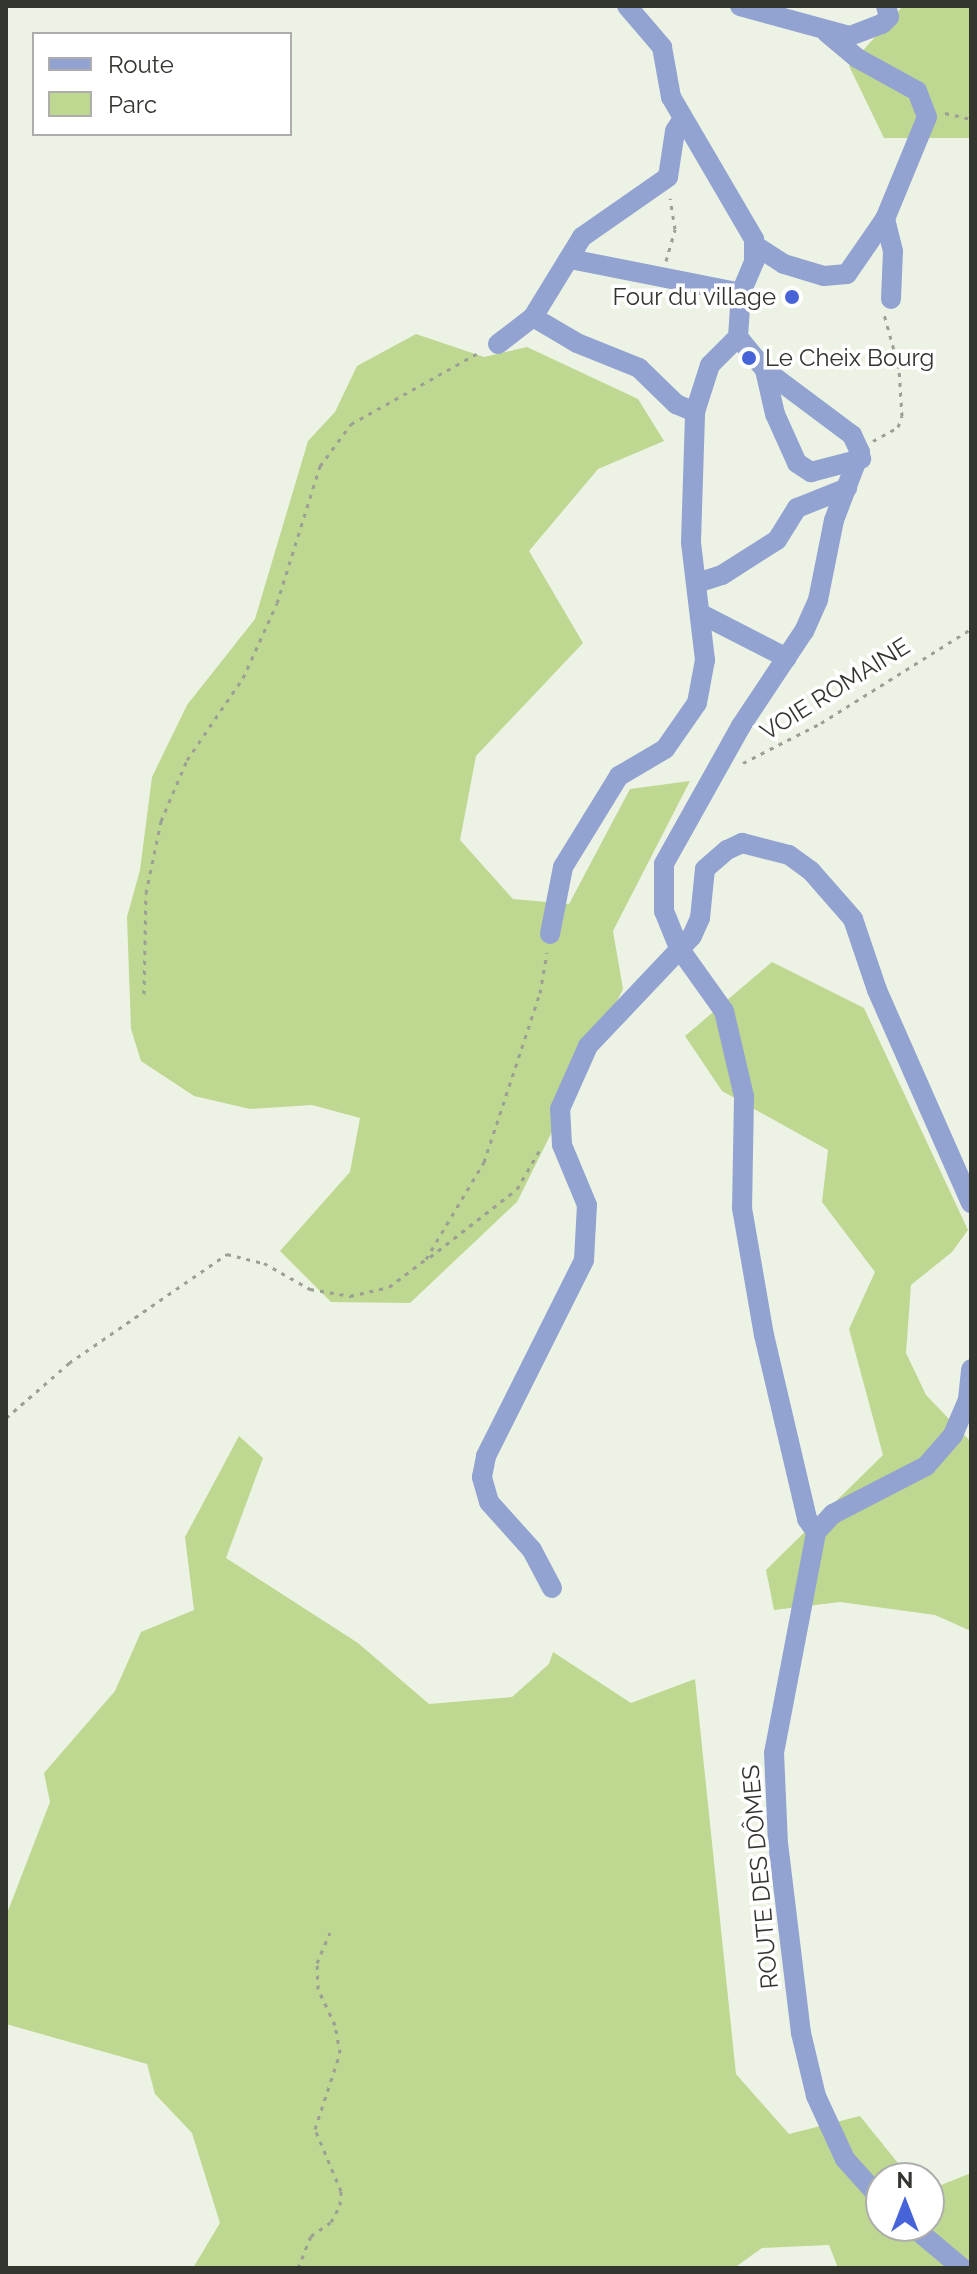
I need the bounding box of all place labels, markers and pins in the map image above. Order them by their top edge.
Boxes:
place label: Four du village [611,283,776,311]
marker: Four du village [783,288,801,306]
place label: Le Cheix Bourg [765,344,934,372]
marker: Le Cheix Bourg [740,349,758,367]

